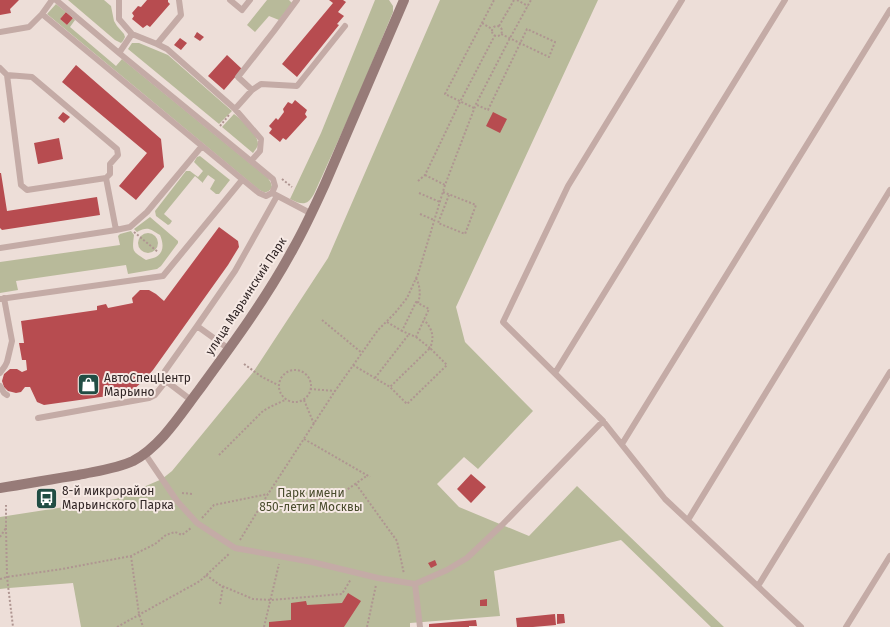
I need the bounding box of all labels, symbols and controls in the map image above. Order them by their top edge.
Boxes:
street label: улица Марьинский Парк [203,234,290,358]
place label: АвтоСпецЦентр Марьино [104,371,191,399]
shop icon: АвтоСпецЦентр Марьино [76,372,102,398]
place label: 8-й микрорайон Марьинского Парка [62,484,174,512]
bus stop icon: 8-й микрорайон Марьинского Парка [33,485,59,511]
park label: Парк имени 850-летия Москвы [259,486,363,514]

